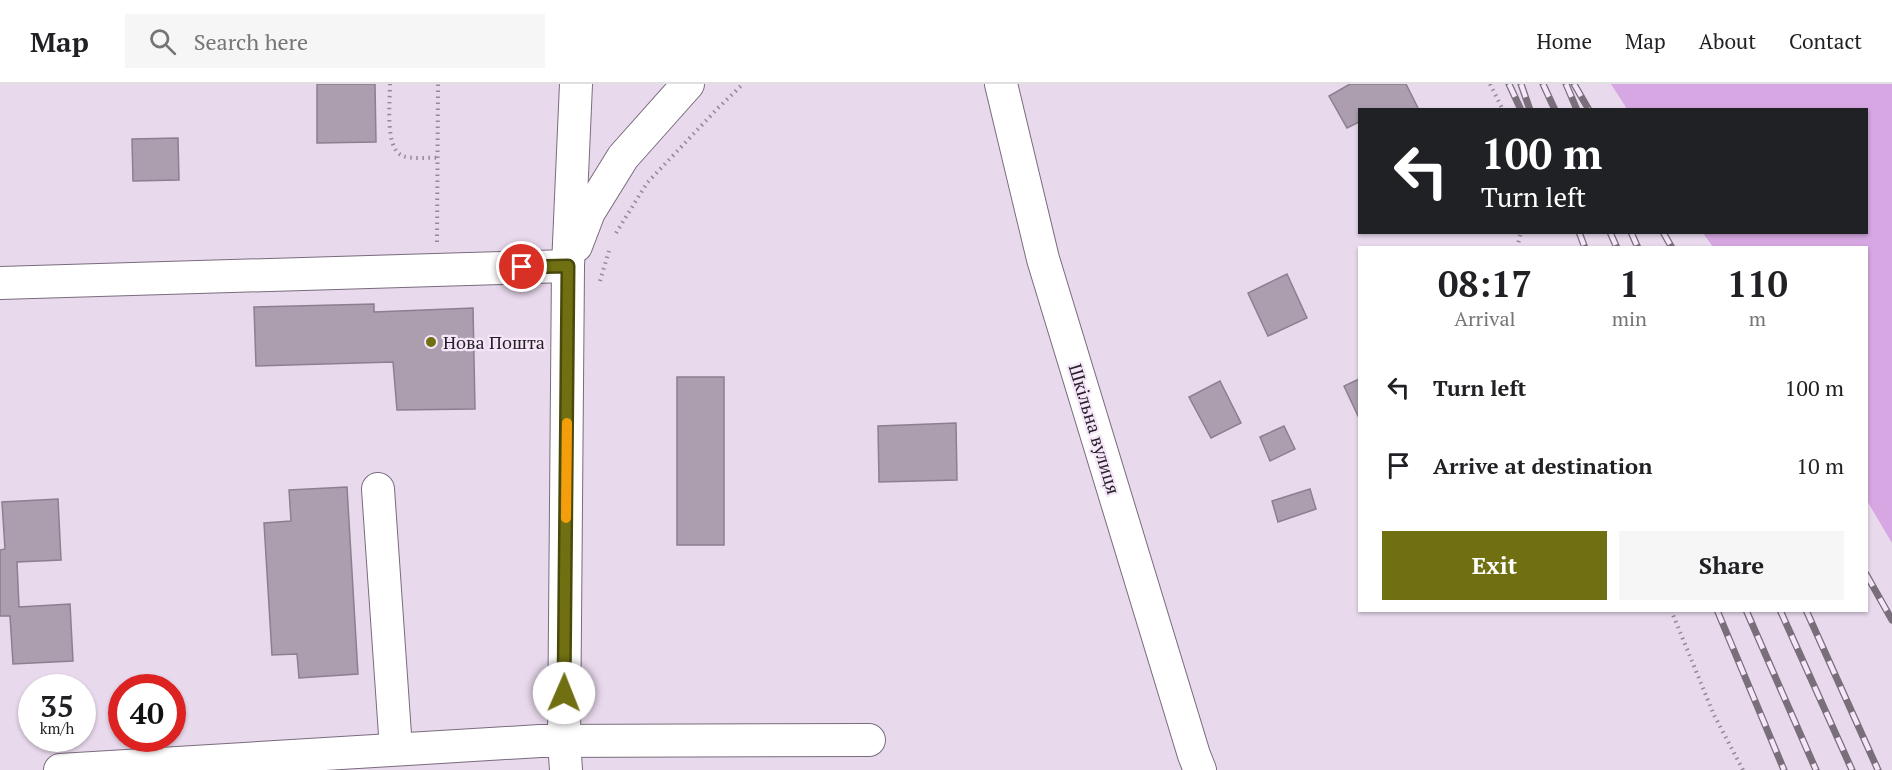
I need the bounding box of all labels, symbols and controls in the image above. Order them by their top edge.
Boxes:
search box [125,14,545,68]
text: Map [30,23,89,60]
icon: search [146,25,179,58]
text: Search here [194,27,308,56]
text: Home [1536,27,1592,55]
text: Map [1625,27,1666,55]
text: About [1699,27,1756,55]
text: Contact [1789,27,1862,55]
text: 100 m [1481,125,1602,181]
icon: left [1382,132,1460,210]
text: Turn left [1481,179,1586,215]
pin [496,241,547,292]
icon: arrive [505,250,538,283]
text: 08:17 [1438,260,1532,307]
text: 1 [1619,260,1640,307]
text: 110 [1727,260,1788,307]
text: Arrival [1454,305,1516,332]
text: min [1612,305,1647,332]
text: m [1749,305,1766,332]
place label: Нова Пошта [443,330,545,354]
marker: Нова Пошта [424,335,438,349]
street label: Шкільна вулиця [1064,361,1126,497]
icon: left [1382,371,1415,404]
text: Turn left [1433,373,1526,402]
text: 100 m [1784,373,1844,402]
icon: arrive [1382,449,1415,482]
text: Arrive at destination [1433,451,1652,480]
text: 10 m [1796,451,1844,480]
button: Exit [1382,531,1607,600]
button: Share [1619,531,1844,600]
position arrow [532,661,596,725]
speed limit sign: 40 [108,674,186,752]
text: 35 [40,686,74,726]
text: km/h [40,718,74,738]

